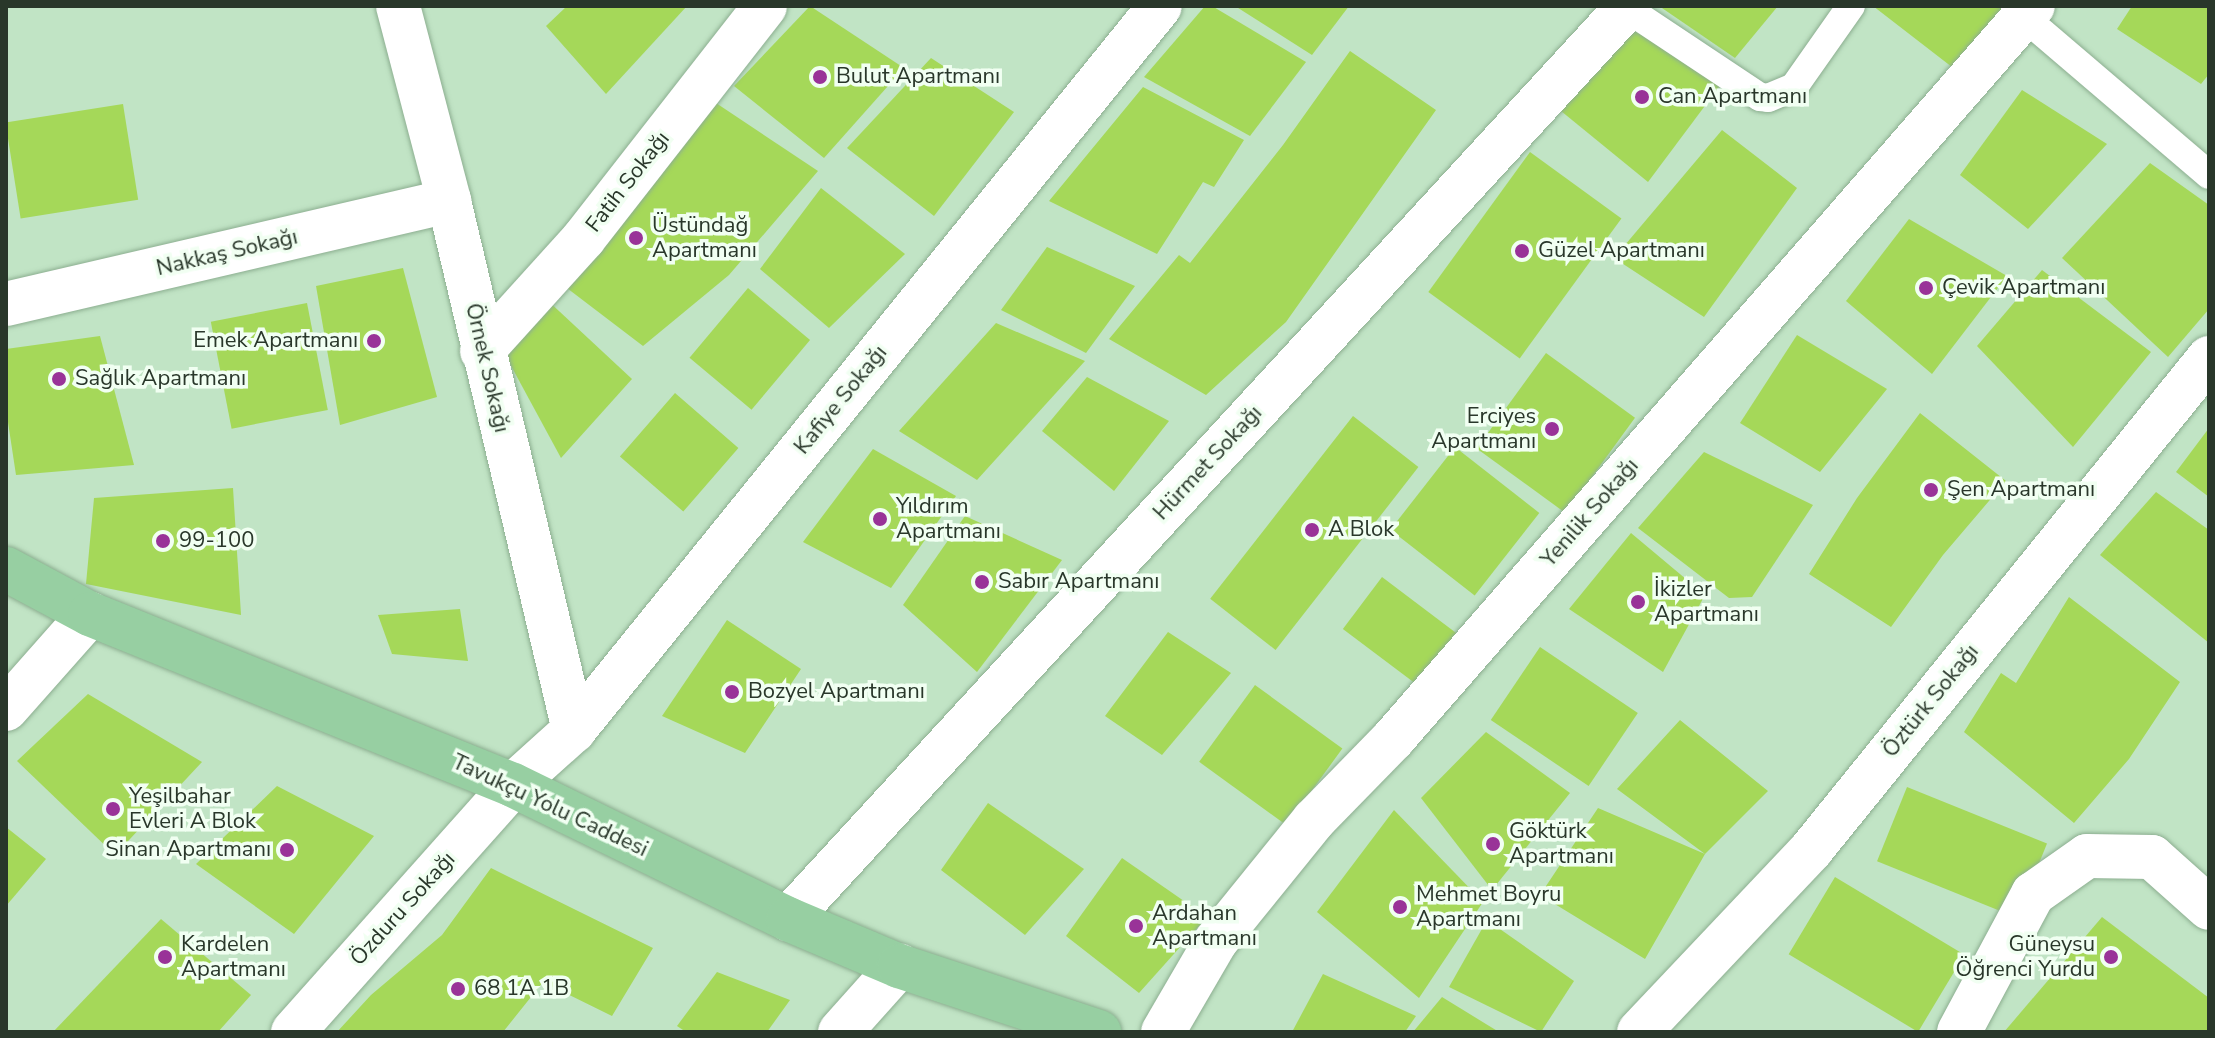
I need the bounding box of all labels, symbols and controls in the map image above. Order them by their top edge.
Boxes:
place label: Bulut Apartmanı [836,64,1000,90]
marker: Bulut Apartmanı [811,68,829,86]
place label: Can Apartmanı [1658,84,1807,110]
marker: Can Apartmanı [1633,88,1651,106]
street label: Fatih Sokağı [580,126,676,238]
place label: Üstündağ Apartmanı [652,212,757,264]
street label: Nakkaş Sokağı [154,224,300,282]
marker: Üstündağ Apartmanı [627,229,645,247]
place label: Güzel Apartmanı [1538,238,1705,264]
marker: Güzel Apartmanı [1513,242,1531,260]
place label: Çevik Apartmanı [1942,275,2105,301]
marker: Çevik Apartmanı [1917,279,1935,297]
street label: Örnek Sokağı [459,301,515,435]
place label: Emek Apartmanı [193,328,358,354]
marker: Emek Apartmanı [365,332,383,350]
street label: Kafiye Sokağı [789,340,893,460]
place label: Sağlık Apartmanı [75,366,246,392]
marker: Sağlık Apartmanı [50,370,68,388]
street label: Hürmet Sokağı [1148,400,1268,526]
place label: Erciyes Apartmanı [1431,403,1536,454]
marker: Erciyes Apartmanı [1543,420,1561,438]
street label: Yenilik Sokağı [1536,453,1644,573]
place label: Şen Apartmanı [1947,477,2095,503]
marker: Şen Apartmanı [1922,481,1940,499]
place label: Yıldırım Apartmanı [896,493,1001,544]
marker: Yıldırım Apartmanı [871,510,889,528]
place label: A Blok [1328,517,1394,543]
marker: A Blok [1303,521,1321,539]
place label: 99-100 [179,528,254,554]
marker: 99-100 [154,532,172,550]
place label: Sabır Apartmanı [998,569,1159,595]
marker: Sabır Apartmanı [973,573,991,591]
place label: İkizler Apartmanı [1654,576,1759,628]
marker: İkizler Apartmanı [1629,593,1647,611]
street label: Öztürk Sokağı [1877,639,1985,763]
place label: Bozyel Apartmanı [748,679,925,705]
marker: Bozyel Apartmanı [723,683,741,701]
street label: Tavukçu Yolu Caddesi [448,749,652,863]
place label: Yeşilbahar Evleri A Blok [129,783,256,834]
marker: Yeşilbahar Evleri A Blok [104,800,122,818]
place label: Göktürk Apartmanı [1509,818,1614,870]
marker: Göktürk Apartmanı [1484,835,1502,853]
place label: Sinan Apartmanı [105,837,271,863]
marker: Sinan Apartmanı [278,841,296,859]
street label: Özduru Sokağı [345,847,461,971]
place label: Mehmet Boyru Apartmanı [1416,881,1561,932]
marker: Mehmet Boyru Apartmanı [1391,898,1409,916]
place label: Ardahan Apartmanı [1152,900,1257,952]
marker: Ardahan Apartmanı [1127,917,1145,935]
place label: Kardelen Apartmanı [181,931,286,982]
place label: Güneysu Öğrenci Yurdu [1956,931,2095,982]
marker: Kardelen Apartmanı [156,948,174,966]
marker: Güneysu Öğrenci Yurdu [2102,948,2120,966]
place label: 68 1A 1B [474,976,569,1002]
marker: 68 1A 1B [449,980,467,998]

